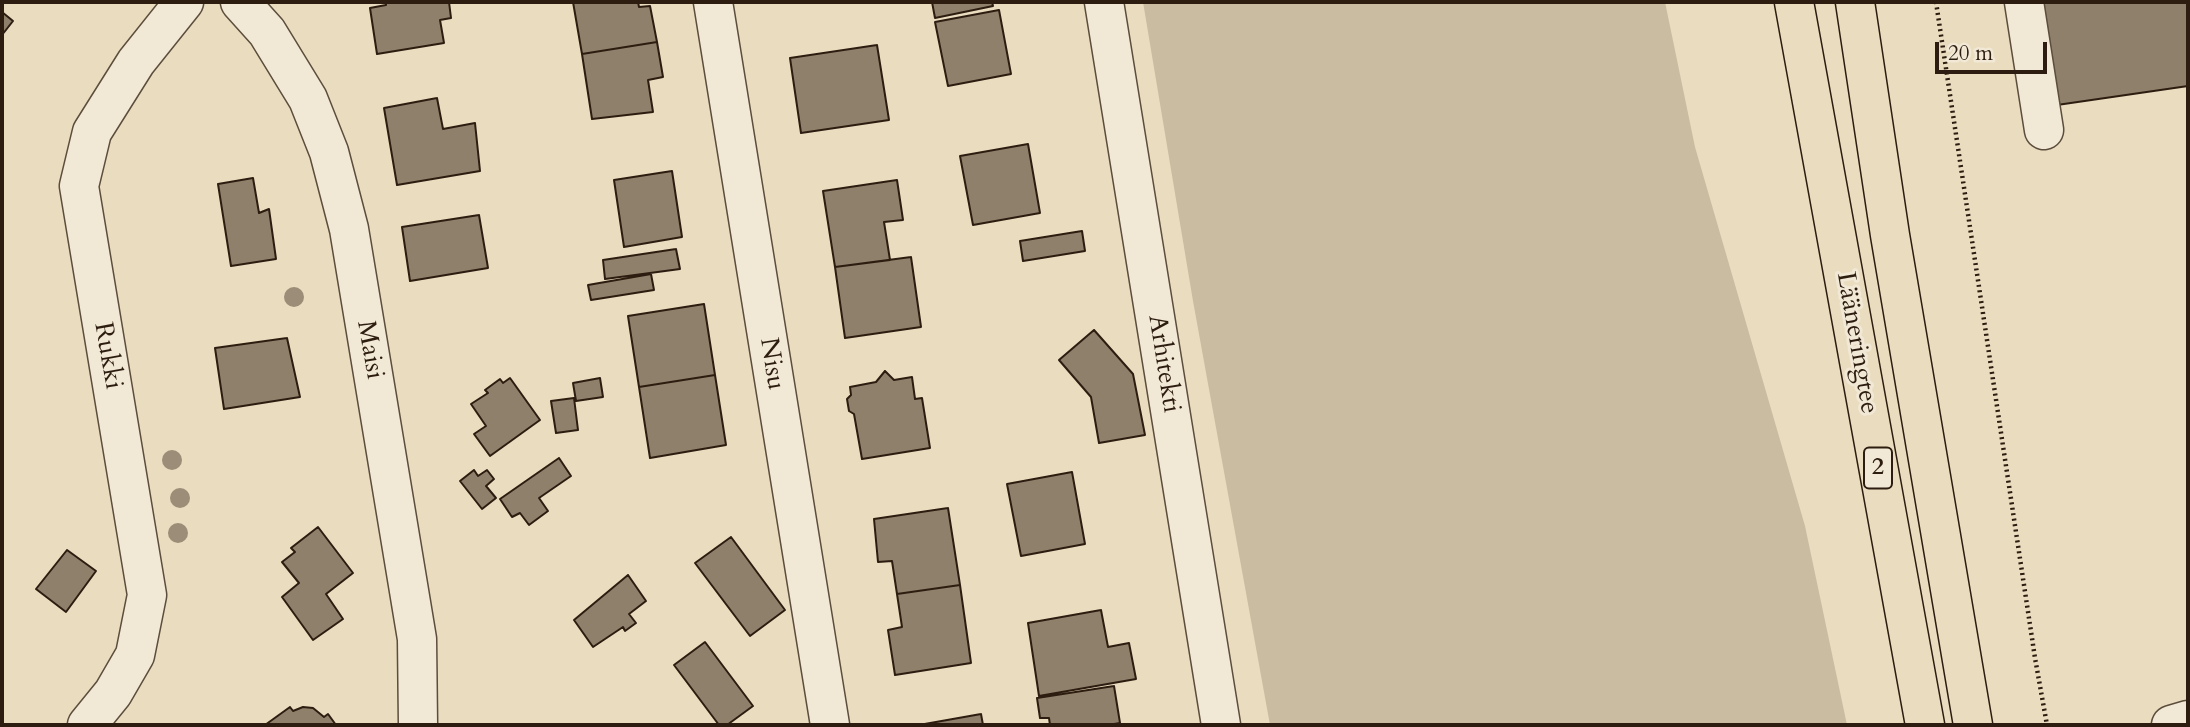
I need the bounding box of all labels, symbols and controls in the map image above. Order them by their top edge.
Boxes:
scale bar [1938,28,2050,72]
text: 20 m [1948,39,1993,68]
street label: Lääneringtee [1828,270,1884,416]
street label: Arhitekti [1140,313,1186,415]
street label: Maisi [349,318,389,382]
street label: Rukki [86,320,128,392]
street label: Nisu [751,336,791,392]
road number: 2 [1864,448,1892,489]

